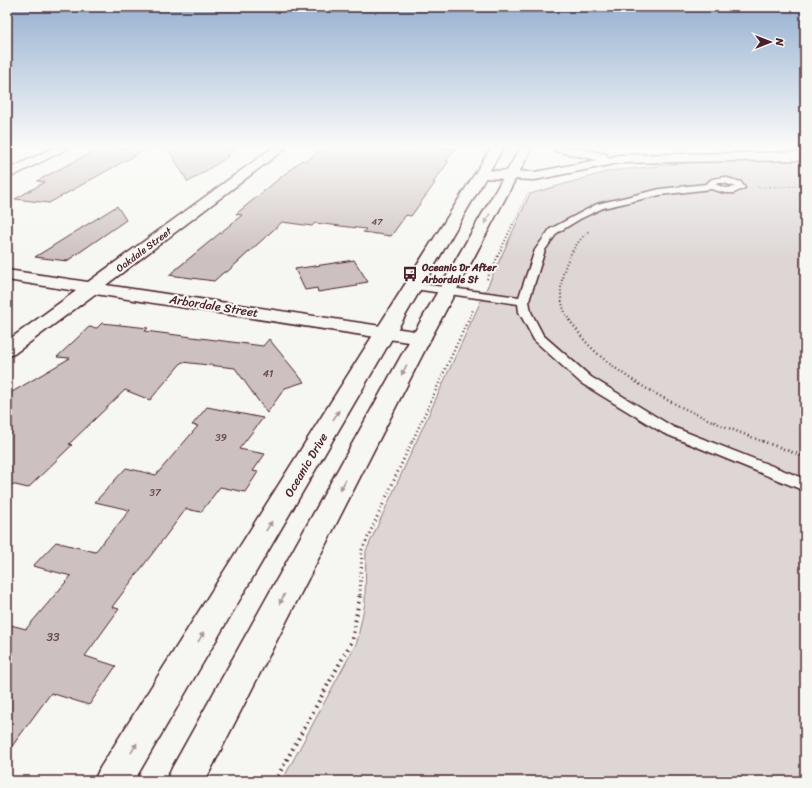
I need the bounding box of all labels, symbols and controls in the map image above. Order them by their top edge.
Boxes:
north arrow [750,22,790,62]
text: N [770,37,789,46]
house number: 47 [372,214,383,230]
one-way arrow [484,214,491,225]
street label: Oakdale Street [112,222,177,277]
place label: Oceanic Dr After Arbordale St [421,259,497,289]
bus stop icon: Oceanic Dr After Arbordale St [401,265,419,283]
street label: Arbordale Street [167,288,260,324]
one-way arrow [401,364,408,376]
house number: 41 [263,365,273,383]
one-way arrow [333,409,340,420]
street label: Oceanic Drive [278,428,334,502]
house number: 39 [215,429,227,447]
one-way arrow [340,479,346,490]
house number: 37 [149,484,162,502]
one-way arrow [265,520,272,532]
one-way arrow [278,593,285,605]
house number: 33 [46,626,60,648]
one-way arrow [197,632,205,642]
one-way arrow [130,742,137,754]

